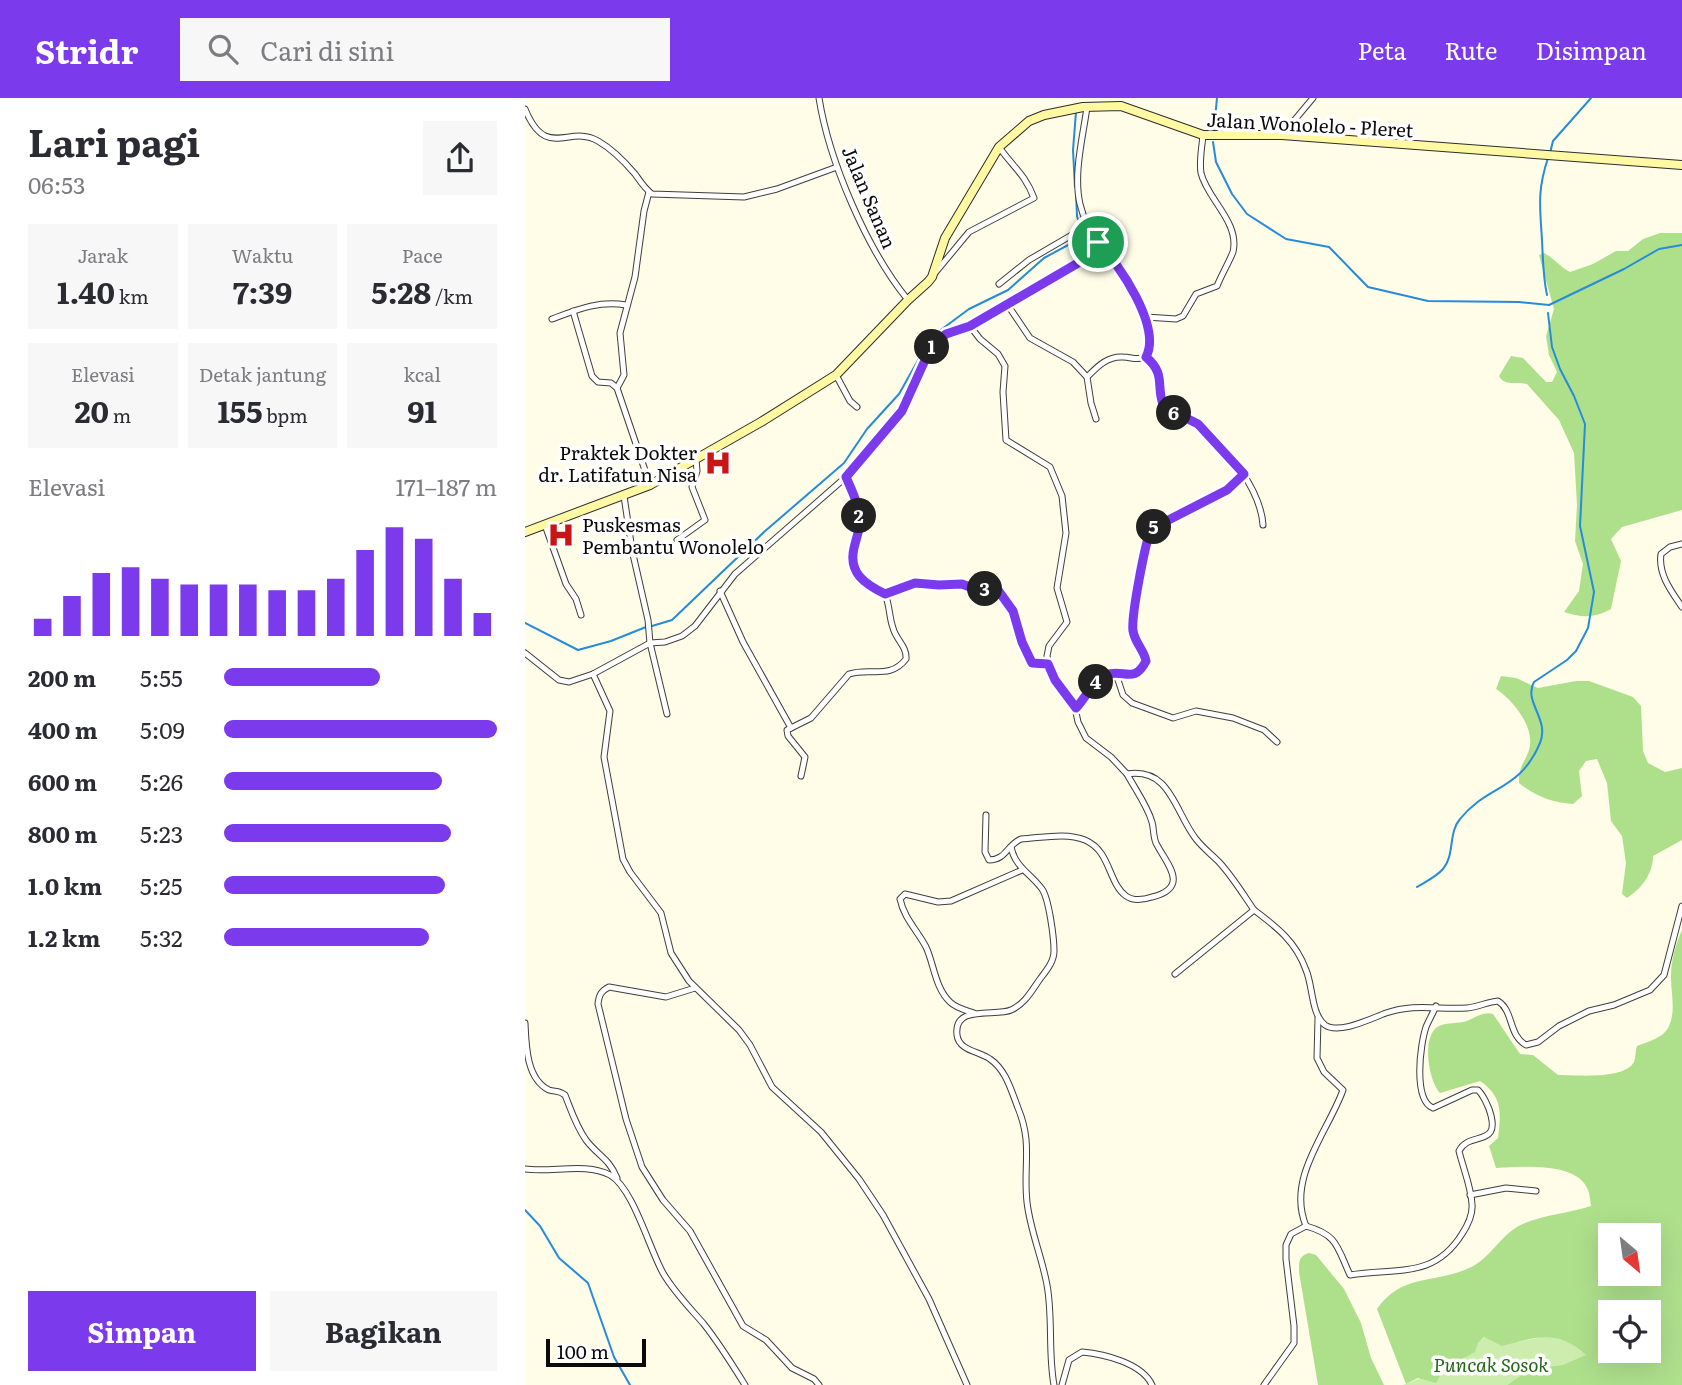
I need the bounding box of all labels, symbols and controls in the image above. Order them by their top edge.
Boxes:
search box [180,18,670,81]
text: Stridr [35,25,138,74]
icon: search [204,30,242,68]
text: Cari di sini [260,30,394,69]
text: Peta [1358,32,1407,67]
text: Rute [1445,32,1497,67]
text: Disimpan [1535,32,1647,67]
street label: Jalan Wonolelo - Pleret [1206,105,1414,143]
text: Lari pagi [28,112,200,169]
button: share [423,121,497,195]
street label: Jalan Sanan [836,141,904,253]
text: 06:53 [28,167,85,201]
pin [1068,212,1128,272]
icon: arrive [1079,223,1117,261]
text: Jarak [77,241,128,269]
text: Waktu [232,241,293,269]
text: Pace [402,241,443,269]
text: 1.40 [57,269,115,313]
text: 7:39 [233,269,292,313]
text: 5:28 [371,269,431,313]
text: km [115,282,149,310]
text: /km [431,282,473,310]
pin: 1 [915,330,949,364]
text: 1 [928,332,935,360]
text: Elevasi [71,360,135,388]
text: Detak jantung [199,360,326,388]
text: kcal [403,360,441,388]
text: 20 [74,388,109,432]
text: 155 [217,388,262,432]
text: 91 [407,388,437,432]
pin: 6 [1157,396,1191,430]
text: 6 [1168,398,1179,426]
text: m [109,401,131,429]
text: bpm [262,401,308,429]
place label: Praktek Dokter dr. Latifatun Nisa [538,438,698,488]
hospital icon: Praktek Dokter dr. Latifatun Nisa [703,448,733,478]
text: Elevasi [28,469,105,503]
text: 171–187 m [395,469,497,503]
pin: 2 [841,498,877,534]
text: 2 [853,501,864,529]
place label: Puskesmas Pembantu Wonolelo [582,510,764,560]
pin: 5 [1137,510,1171,544]
text: 5 [1148,512,1159,540]
hospital icon: Puskesmas Pembantu Wonolelo [546,520,576,550]
pin: 3 [967,572,1002,606]
text: 3 [979,574,990,602]
text: 200 m [28,660,96,694]
text: 5:55 [140,660,183,694]
pin: 4 [1079,664,1113,700]
text: 4 [1090,667,1101,695]
text: 400 m [28,712,98,746]
text: 5:09 [140,712,185,746]
text: 600 m [28,764,97,798]
text: 5:26 [140,764,183,798]
text: 800 m [28,816,97,850]
text: 5:23 [140,816,183,850]
text: 1.0 km [28,868,102,902]
text: 5:25 [140,868,182,902]
text: 1.2 km [28,920,100,954]
text: 5:32 [140,920,183,954]
north arrow [1598,1223,1661,1286]
map controls [1598,1223,1661,1363]
button: Simpan [28,1291,256,1371]
button: Bagikan [270,1291,497,1371]
button: locate [1598,1300,1661,1363]
scale bar [546,1336,646,1368]
text: 100 m [557,1337,609,1365]
park label: Puncak Sosok [1433,1350,1549,1378]

